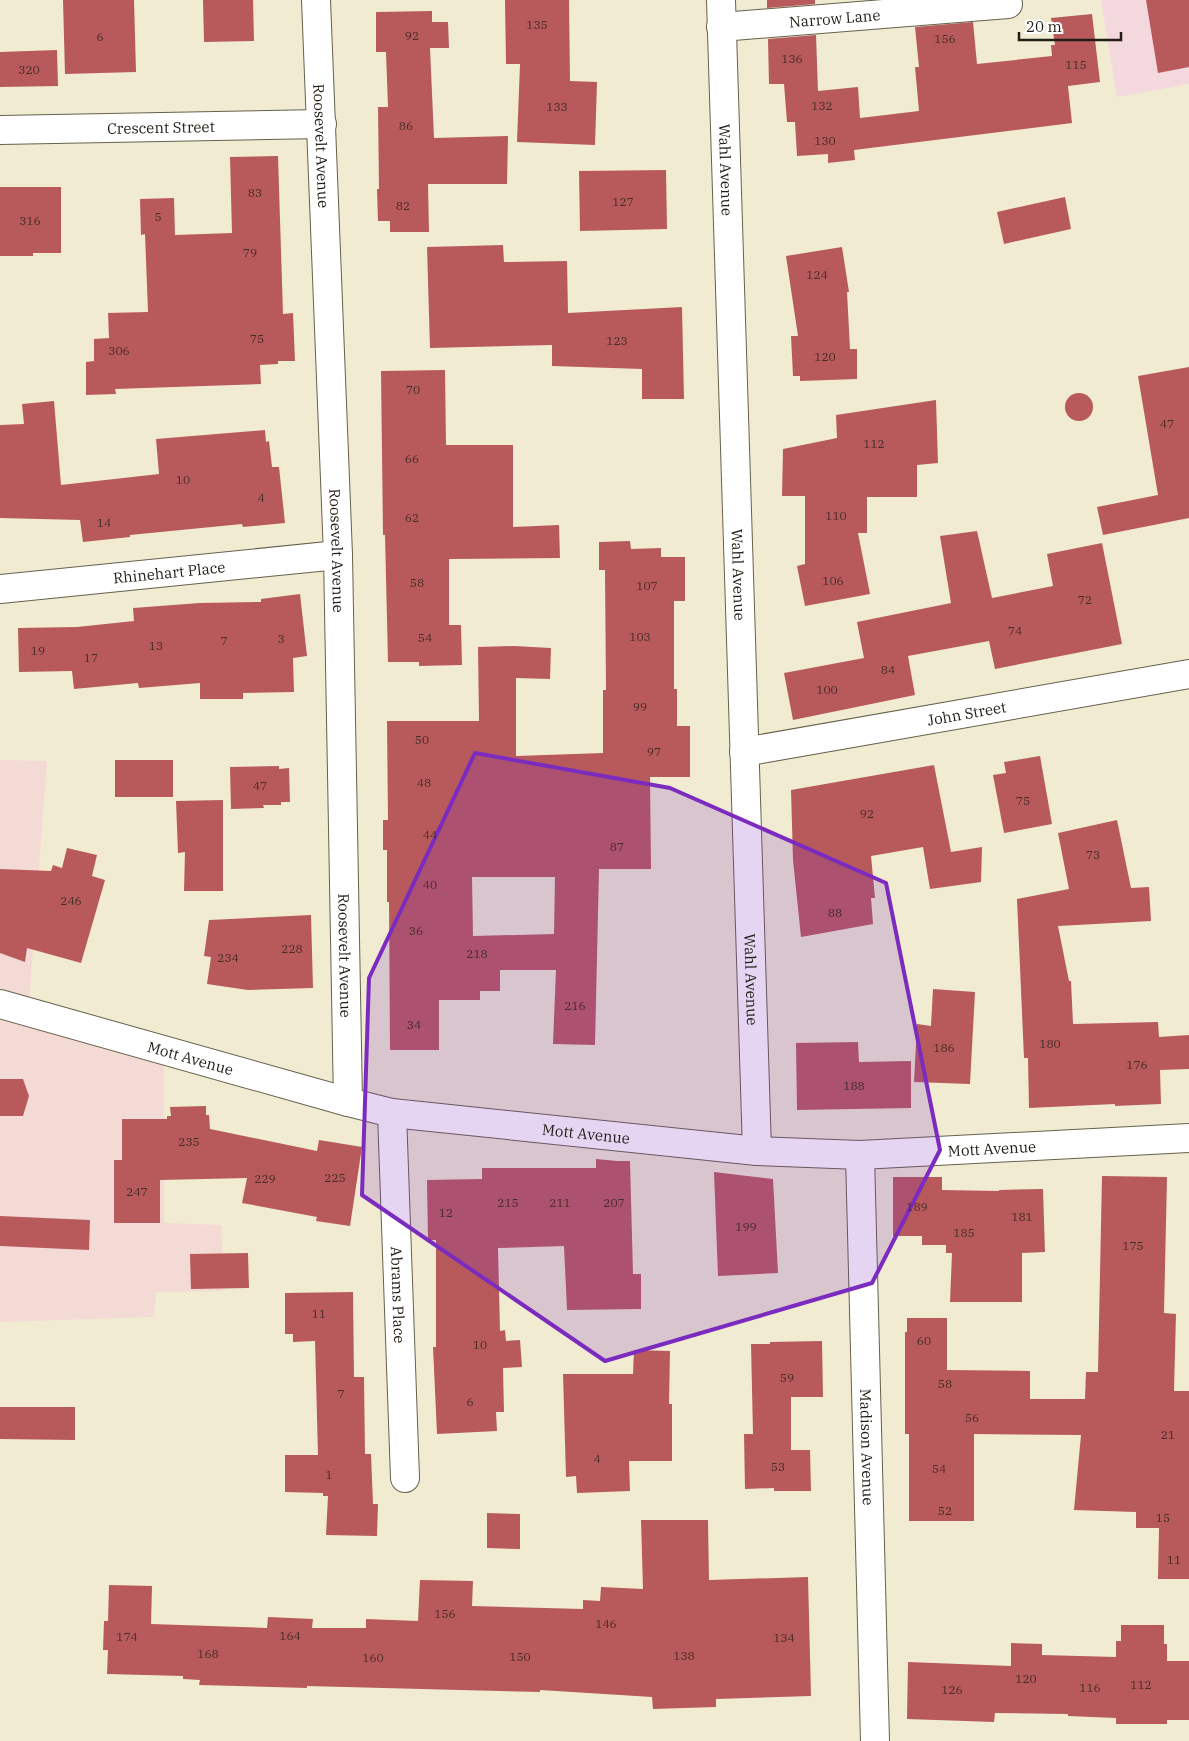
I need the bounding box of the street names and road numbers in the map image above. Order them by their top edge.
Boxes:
street label: Narrow Lane [788,5,881,31]
street label: Roosevelt Avenue [310,83,334,208]
street label: Crescent Street [107,116,215,138]
street label: Wahl Avenue [715,124,737,216]
street label: Roosevelt Avenue [326,488,349,613]
street label: Wahl Avenue [728,528,750,621]
street label: Rhinehart Place [112,557,226,587]
street label: John Street [926,697,1008,729]
street label: Roosevelt Avenue [335,893,356,1018]
street label: Wahl Avenue [741,933,763,1026]
street label: Mott Avenue [146,1037,236,1079]
street label: Mott Avenue [541,1119,631,1147]
street label: Mott Avenue [947,1136,1036,1160]
street label: Abrams Place [387,1246,410,1344]
street label: Madison Avenue [856,1388,878,1506]

